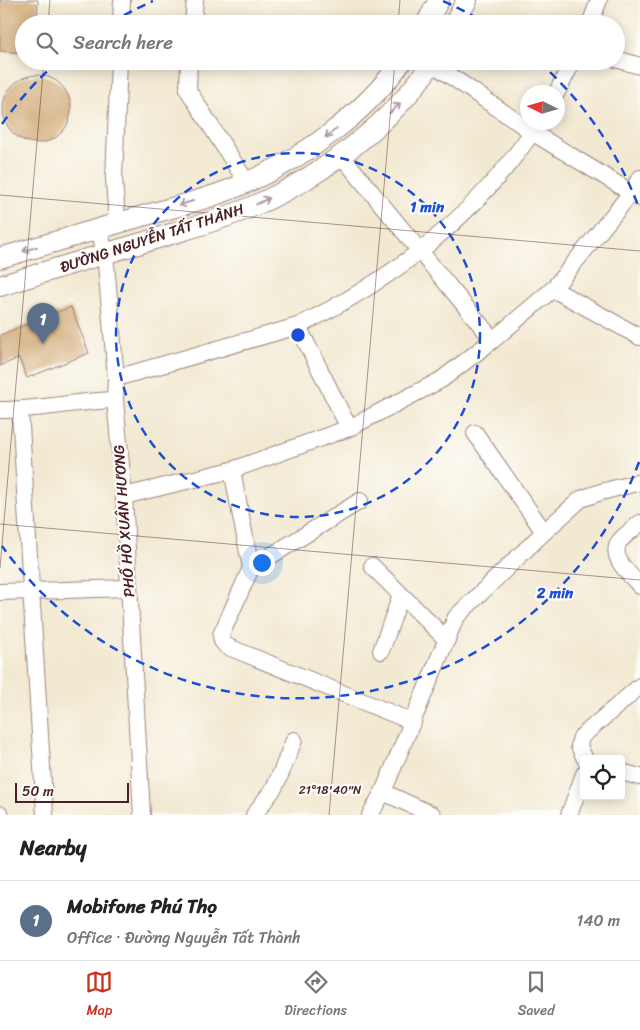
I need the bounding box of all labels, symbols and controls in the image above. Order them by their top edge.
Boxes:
search box [15,15,625,70]
text: Search here [73,26,173,59]
icon: search [33,29,61,57]
north arrow [520,85,565,130]
one-way arrow [389,102,401,114]
one-way arrow [325,127,338,138]
text: 1 min [410,194,445,220]
street label: ĐƯỜNG NGUYỄN TẤT THÀNH [57,196,248,280]
one-way arrow [255,196,270,206]
one-way arrow [178,199,194,209]
one-way arrow [22,244,38,254]
pin: 1 [27,303,59,344]
centre of rings [289,326,307,344]
street label: PHỐ HỒ XUÂN HƯƠNG [106,444,142,598]
your location [249,550,275,576]
text: 2 min [536,580,574,606]
map controls [580,755,625,800]
button: locate [580,755,625,800]
text: 50 m [22,779,54,804]
text: 21°18'40"N [299,779,362,801]
scale bar [15,780,129,803]
text: Nearby [20,829,86,867]
text: Mobifone Phú Thọ [67,890,217,923]
text: 1 [33,906,39,935]
text: 140 m [577,906,620,935]
text: Office · Đường Nguyễn Tất Thành [67,923,301,952]
tab: Map [85,968,113,1023]
tab: Directions [284,968,347,1023]
tab: Saved [518,968,555,1023]

